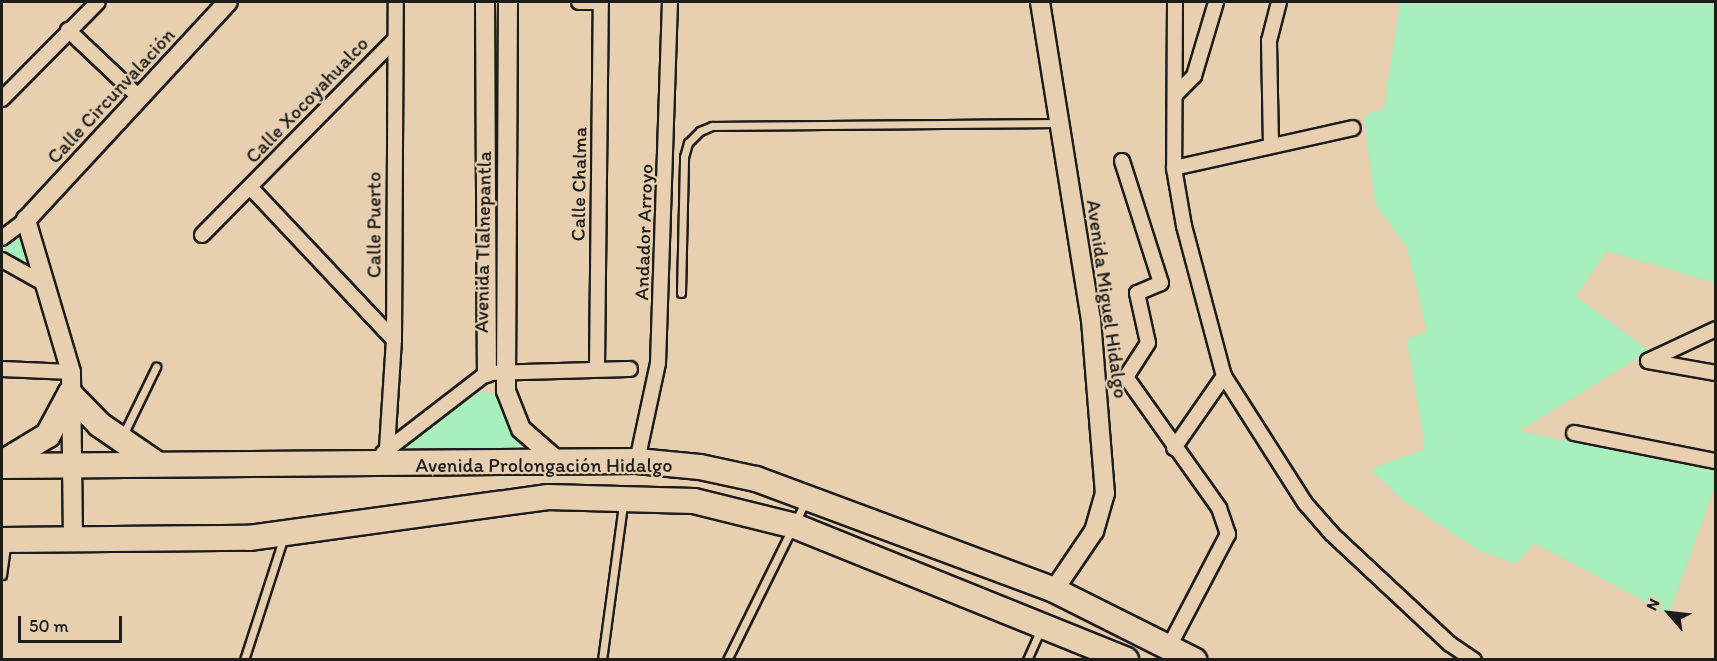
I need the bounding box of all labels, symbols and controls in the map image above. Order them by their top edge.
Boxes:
street label: Calle Circunvalación [42,23,180,169]
street label: Calle Xocoyahualco [240,32,374,168]
street label: Calle Chalma [566,126,592,242]
street label: Avenida Tlalnepantla [469,151,497,333]
street label: Andador Arroyo [630,163,658,301]
street label: Calle Puerto [362,172,386,278]
street label: Avenida Miguel Hidalgo [1081,198,1133,400]
street label: Avenida Prolongación Hidalgo [416,453,672,477]
north arrow [1639,583,1699,643]
text: N [1642,595,1664,614]
scale bar [21,604,124,642]
text: 50 m [29,615,69,637]

